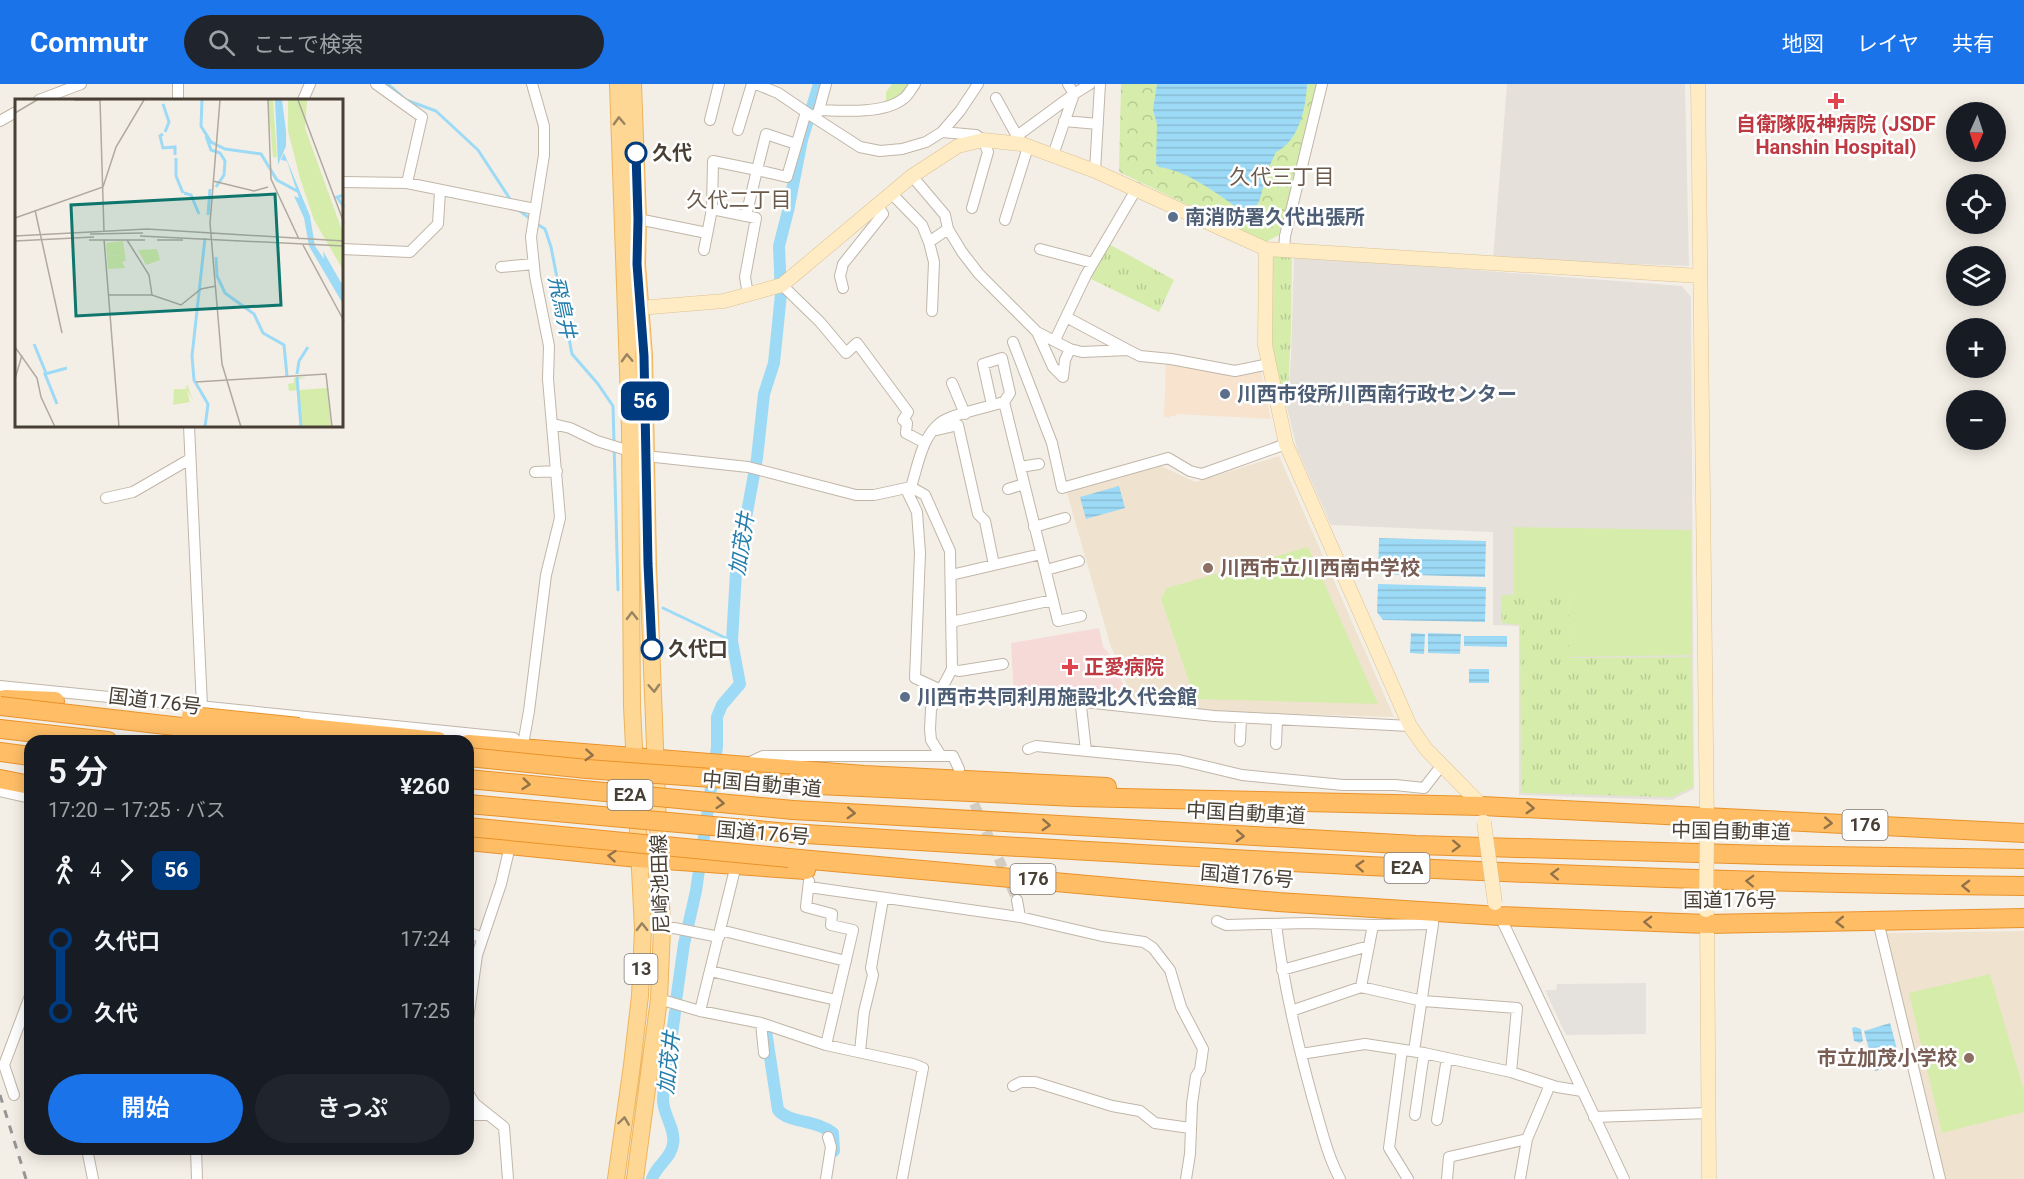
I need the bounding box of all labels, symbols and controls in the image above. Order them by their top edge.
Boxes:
search box [184,15,604,69]
text: Commutr [30,26,148,59]
icon: search [205,26,238,59]
text: ここで検索 [253,32,363,57]
text: 地図 [1782,32,1824,56]
text: レイヤ [1857,32,1919,56]
text: 共有 [1952,32,1994,56]
marker: 自衛隊阪神病院 (JSDF Hanshin Hospital) [1827,92,1845,110]
inset map [15,99,344,428]
north arrow [1946,102,2006,162]
map controls [1946,102,2006,450]
place label: 自衛隊阪神病院 (JSDF Hanshin Hospital) [1736,112,1936,159]
one-way arrow [613,116,625,125]
place label: 久代 [652,141,692,165]
marker: 久代 [625,142,647,164]
district label: 久代三丁目 [1230,165,1335,189]
button: locate [1946,174,2006,234]
district label: 久代二丁目 [687,188,792,212]
place label: 南消防署久代出張所 [1185,205,1365,229]
marker: 南消防署久代出張所 [1166,210,1180,224]
button: layers [1946,246,2006,306]
water label: 飛鳥井 [544,274,581,342]
button: + [1946,318,2006,378]
one-way arrow [620,353,633,362]
line badge: 56 [618,382,672,420]
place label: 川西市役所川西南行政センター [1237,382,1517,406]
marker: 川西市役所川西南行政センター [1218,387,1232,401]
text: 56 [633,389,657,413]
button: − [1946,390,2006,450]
water label: 加茂井 [725,509,759,577]
place label: 川西市立川西南中学校 [1220,556,1420,580]
marker: 川西市立川西南中学校 [1201,561,1215,575]
one-way arrow [625,611,638,620]
place label: 久代口 [668,637,728,661]
marker: 久代口 [641,638,663,660]
place label: 正愛病院 [1084,655,1164,679]
marker: 正愛病院 [1061,658,1079,676]
street label: 国道176号 [107,683,203,719]
one-way arrow [648,683,661,692]
place label: 川西市共同利用施設北久代会館 [917,685,1197,709]
marker: 川西市共同利用施設北久代会館 [898,690,912,704]
one-way arrow [584,748,594,761]
text: 5 分 [48,752,108,791]
street label: 中国自動車道 [701,767,823,801]
text: ¥260 [400,774,450,799]
one-way arrow [522,777,531,790]
road number: E2A [608,780,652,810]
one-way arrow [716,796,725,809]
text: 17:20 – 17:25 · バス [48,798,226,822]
street label: 中国自動車道 [1185,798,1307,828]
one-way arrow [1526,802,1535,815]
one-way arrow [847,807,856,820]
road number: 176 [1842,810,1888,840]
one-way arrow [1824,816,1833,829]
street label: 国道176号 [715,817,811,849]
street label: 中国自動車道 [1671,818,1791,844]
one-way arrow [1041,819,1050,832]
one-way arrow [1236,829,1245,842]
street label: 尼崎池田線 [646,834,674,934]
one-way arrow [1452,840,1461,852]
one-way arrow [607,850,616,863]
road number: E2A [1384,853,1430,883]
icon: walk [48,854,81,887]
icon: forward [110,854,143,887]
text: 4 [90,858,101,882]
text: 56 [164,858,188,882]
one-way arrow [1355,859,1364,872]
street label: 国道176号 [1199,860,1295,892]
road number: 176 [1010,864,1056,894]
one-way arrow [1550,868,1559,880]
one-way arrow [1745,875,1754,888]
one-way arrow [1961,880,1970,892]
street label: 国道176号 [1683,888,1777,912]
one-way arrow [1835,915,1844,928]
one-way arrow [1644,916,1653,929]
one-way arrow [636,923,648,932]
text: 17:24 [400,927,450,951]
text: 久代口 [94,929,160,954]
road number: 13 [624,954,658,984]
text: 17:25 [400,999,450,1023]
text: 久代 [94,1001,138,1026]
water label: 加茂井 [654,1028,684,1096]
place label: 市立加茂小学校 [1817,1046,1957,1070]
marker: 市立加茂小学校 [1962,1051,1976,1065]
button: 開始 [48,1074,243,1143]
button: きっぷ [255,1074,450,1143]
one-way arrow [618,1117,630,1126]

